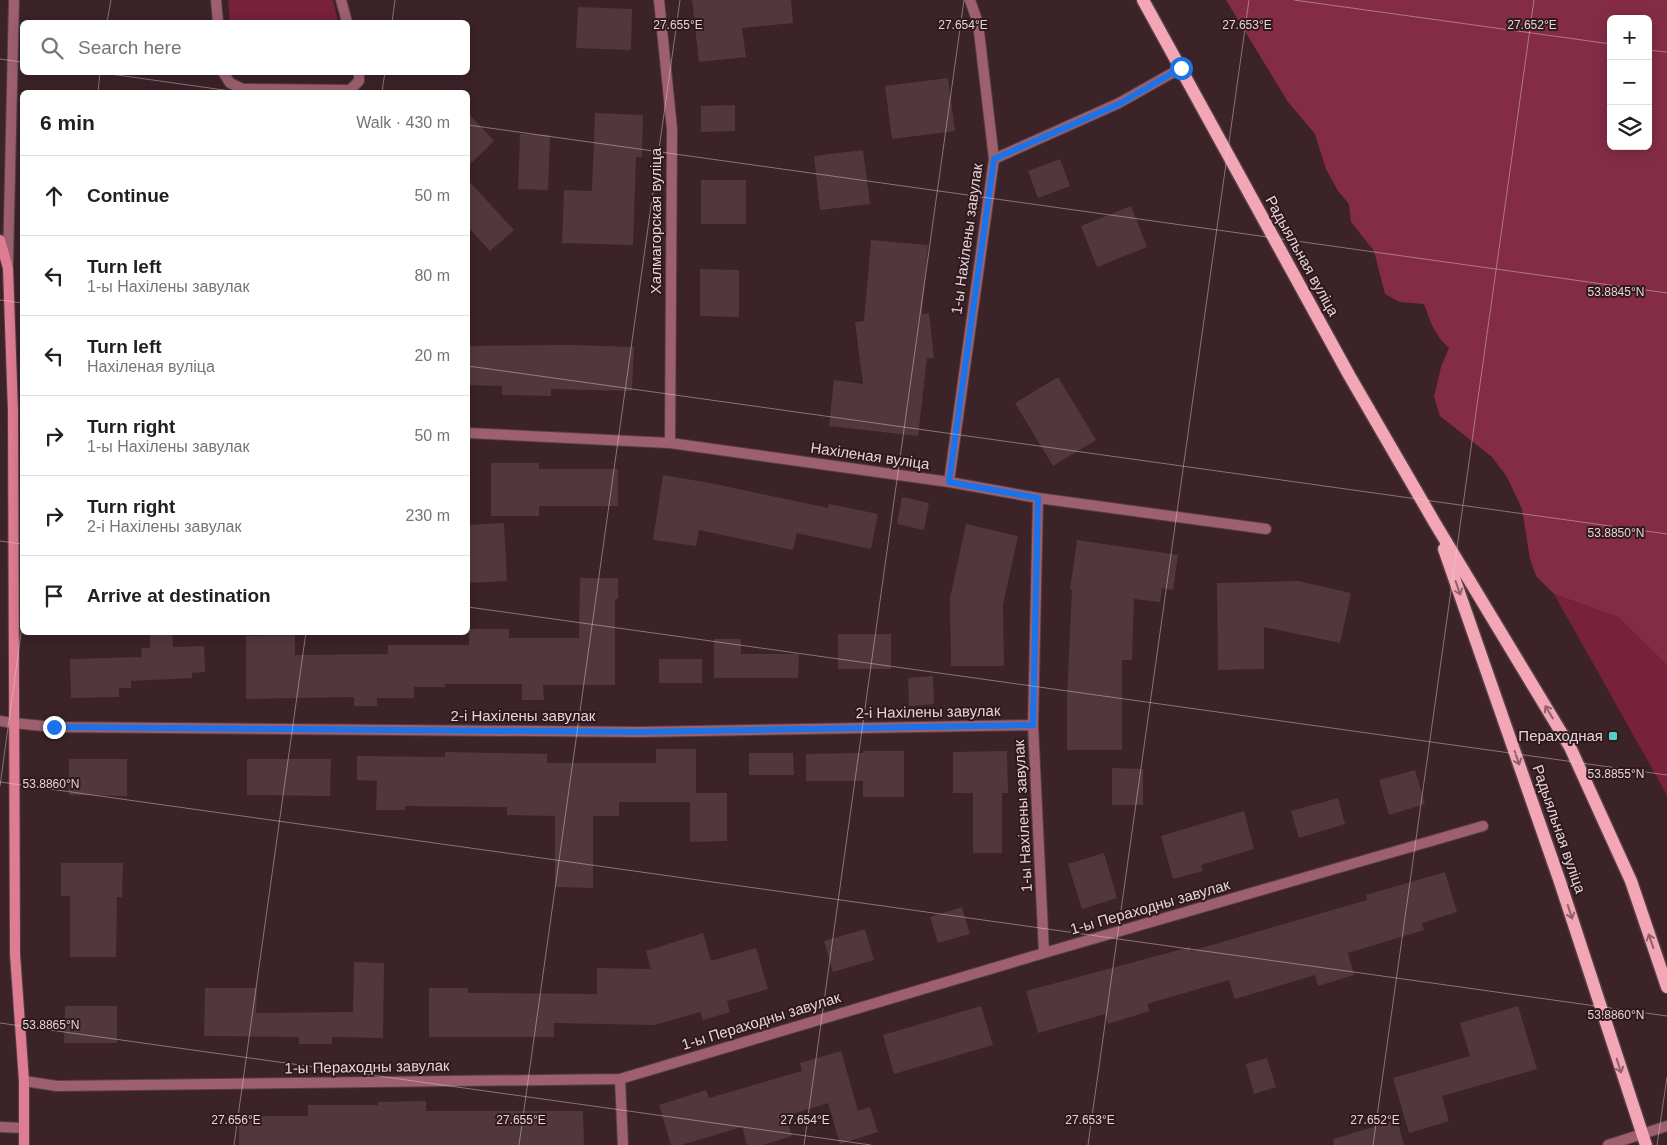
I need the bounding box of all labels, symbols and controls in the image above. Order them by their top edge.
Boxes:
map controls [1607,15,1652,150]
button: + [1607,15,1652,60]
text: 27.655°E [653,18,703,32]
text: 27.654°E [938,18,988,32]
text: 27.653°E [1222,18,1272,32]
text: 27.652°E [1507,18,1557,32]
search box [20,20,470,75]
icon: search [38,34,66,62]
text: Search here [78,37,182,58]
route start [1170,57,1193,80]
button: − [1607,60,1652,105]
button: layers [1607,105,1652,150]
text: 6 min [40,111,95,134]
text: Walk · 430 m [356,114,450,131]
street label: Халмагорская вуліца [647,147,664,294]
street label: 1-ы Нахілены завулак [947,162,986,316]
icon: ahead [40,182,68,210]
text: Continue [87,185,169,206]
text: 50 m [414,187,450,204]
street label: Радыяльная вуліца [1262,193,1343,319]
text: Turn left [87,256,162,277]
icon: left [40,262,68,290]
text: 80 m [414,267,450,284]
text: 1-ы Нахілены завулак [87,278,249,295]
text: 53.8845°N [1588,285,1644,299]
text: Turn left [87,336,162,357]
icon: left [40,342,68,370]
text: 20 m [414,347,450,364]
text: Нахіленая вуліца [87,358,215,375]
text: Turn right [87,416,175,437]
icon: right [40,422,68,450]
text: 50 m [414,427,450,444]
text: 1-ы Нахілены завулак [87,438,249,455]
street label: Нахіленая вуліца [810,439,931,472]
text: Turn right [87,496,175,517]
icon: right [40,502,68,530]
text: 230 m [406,507,450,524]
text: 2-і Нахілены завулак [87,518,242,535]
text: 53.8850°N [1588,526,1644,540]
one-way arrow [1454,580,1463,595]
icon: arrive [40,582,68,610]
text: Arrive at destination [87,585,271,606]
street label: 2-і Нахілены завулак [855,702,1001,721]
one-way arrow [1544,705,1554,719]
street label: 2-і Нахілены завулак [451,707,596,724]
route end [43,716,66,739]
place label: Пераходная [1518,727,1603,744]
marker: Пераходная [1607,730,1619,742]
street label: 1-ы Нахілены завулак [1010,739,1035,893]
one-way arrow [1513,750,1522,765]
street label: Радыяльная вуліца [1529,762,1590,896]
text: 53.8855°N [1588,767,1644,781]
text: 53.8860°N [23,777,79,791]
street label: 1-ы Пераходны завулак [1068,875,1232,937]
one-way arrow [1565,903,1575,919]
one-way arrow [1646,933,1656,949]
street label: 1-ы Пераходны завулак [679,988,843,1053]
text: 53.8860°N [1588,1008,1644,1022]
text: 53.8865°N [23,1018,79,1032]
street label: 1-ы Пераходны завулак [284,1057,450,1076]
one-way arrow [1615,1058,1625,1074]
text: 27.656°E [211,1113,261,1127]
text: 27.655°E [496,1113,546,1127]
text: 27.654°E [780,1113,830,1127]
text: 27.653°E [1065,1113,1115,1127]
text: 27.652°E [1350,1113,1400,1127]

